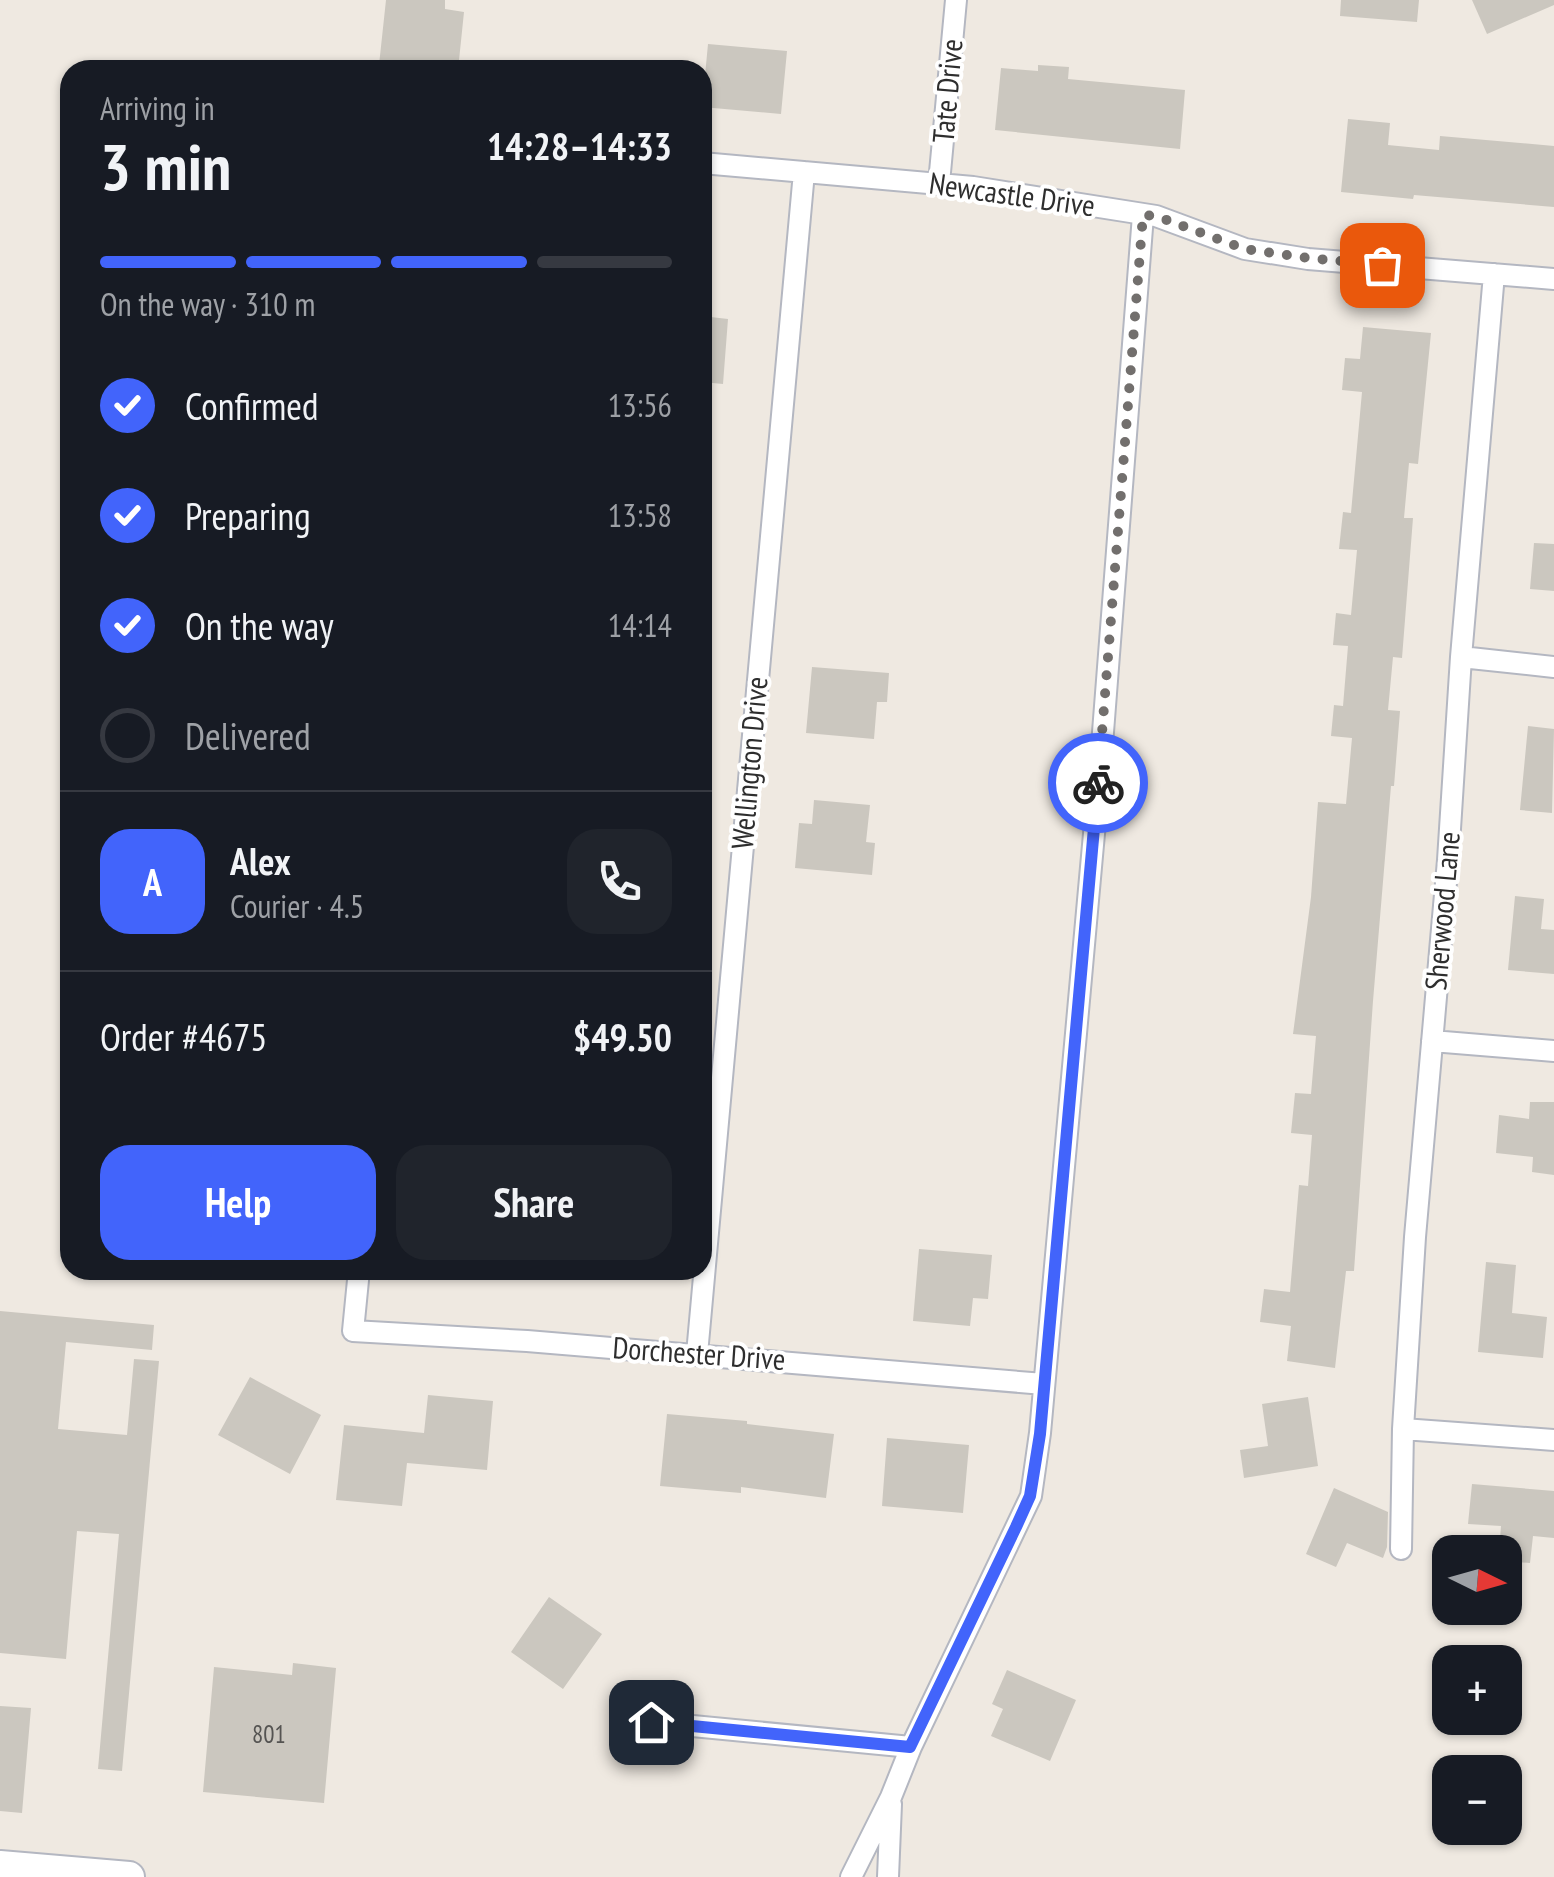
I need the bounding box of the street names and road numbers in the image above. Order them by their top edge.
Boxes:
street label: Tate Drive [923,37,970,144]
street label: Newcastle Drive [927,163,1098,224]
street label: Wellington Drive [722,675,775,851]
street label: Sherwood Lane [1415,830,1468,992]
street label: Dorchester Drive [612,1327,787,1378]

